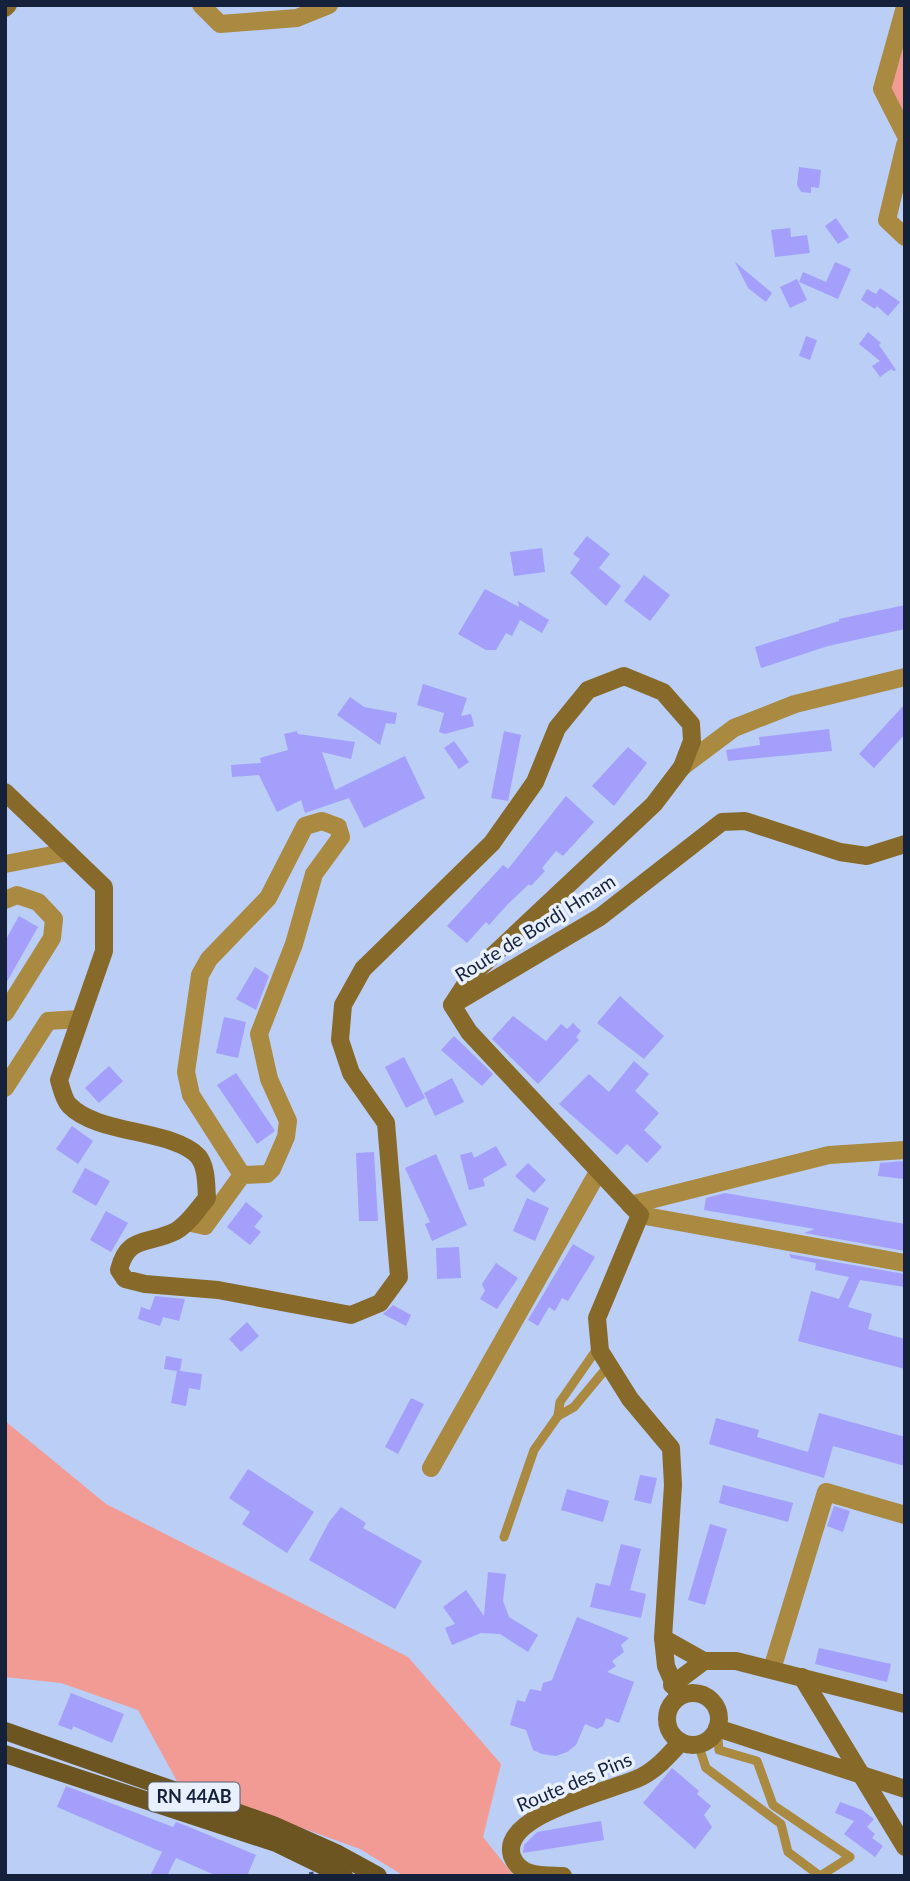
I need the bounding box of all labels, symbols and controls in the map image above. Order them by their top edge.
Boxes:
street label: Route de Bordj Hmam [450,869,619,986]
street label: Route des Pins [513,1747,635,1816]
road number: RN 44AB [148,1782,240,1812]

